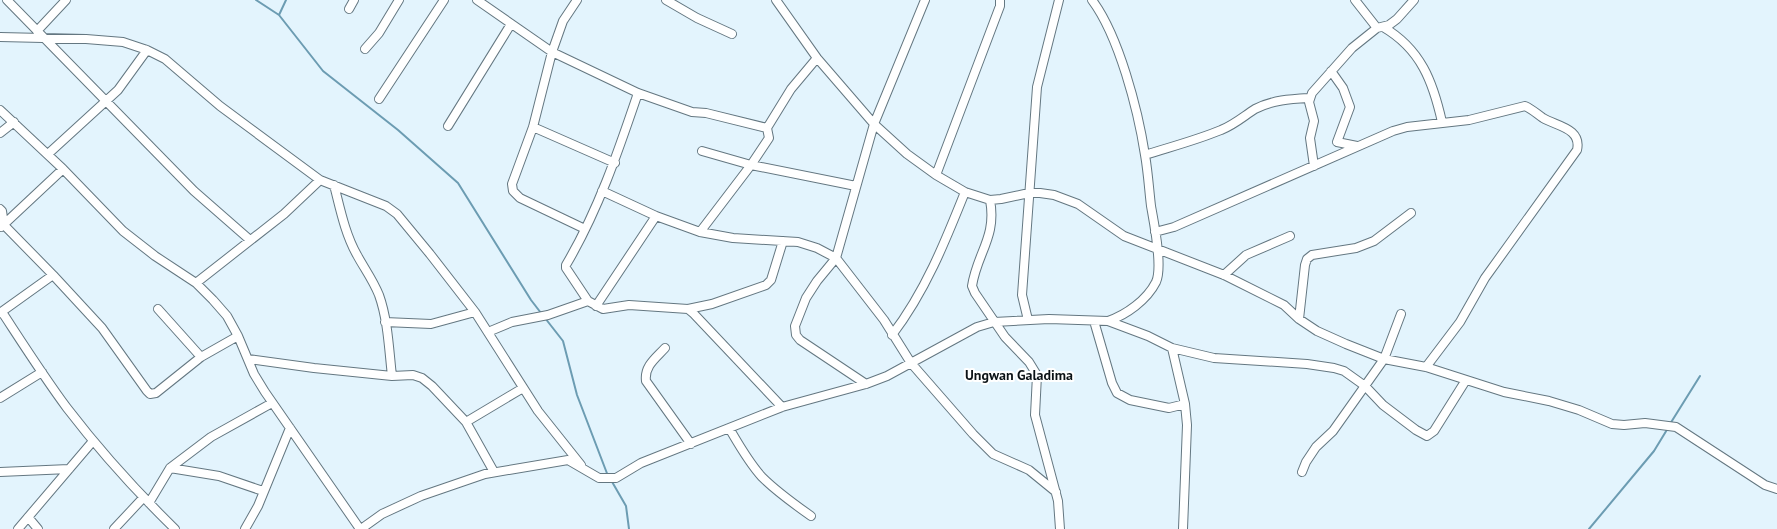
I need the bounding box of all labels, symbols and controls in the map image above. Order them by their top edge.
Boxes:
district label: Ungwan Galadima [965,366,1073,384]

